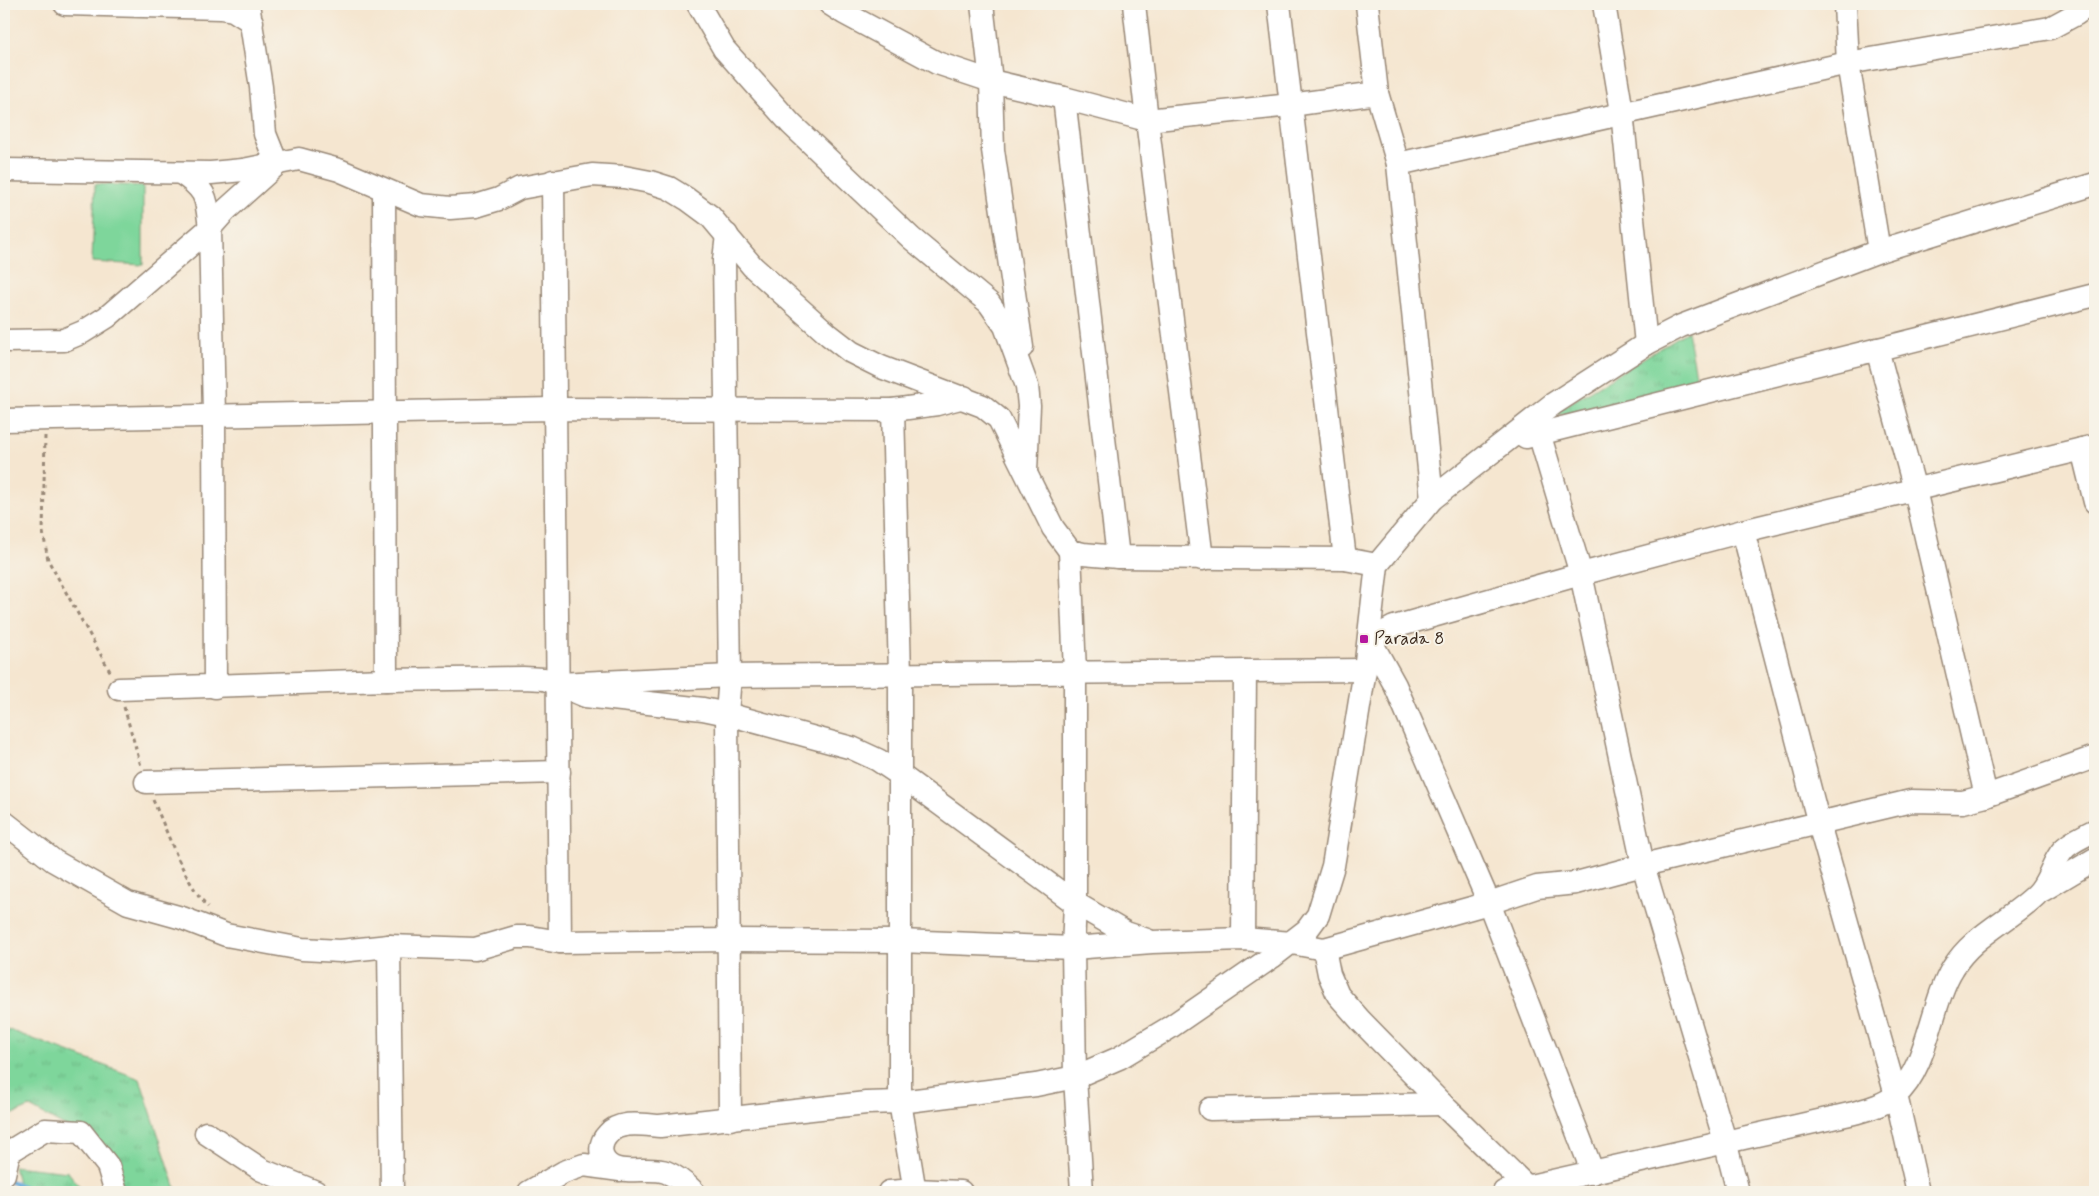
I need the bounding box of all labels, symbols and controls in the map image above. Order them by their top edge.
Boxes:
place label: Parada 8 [1374,627,1444,651]
marker: Parada 8 [1358,633,1370,645]

